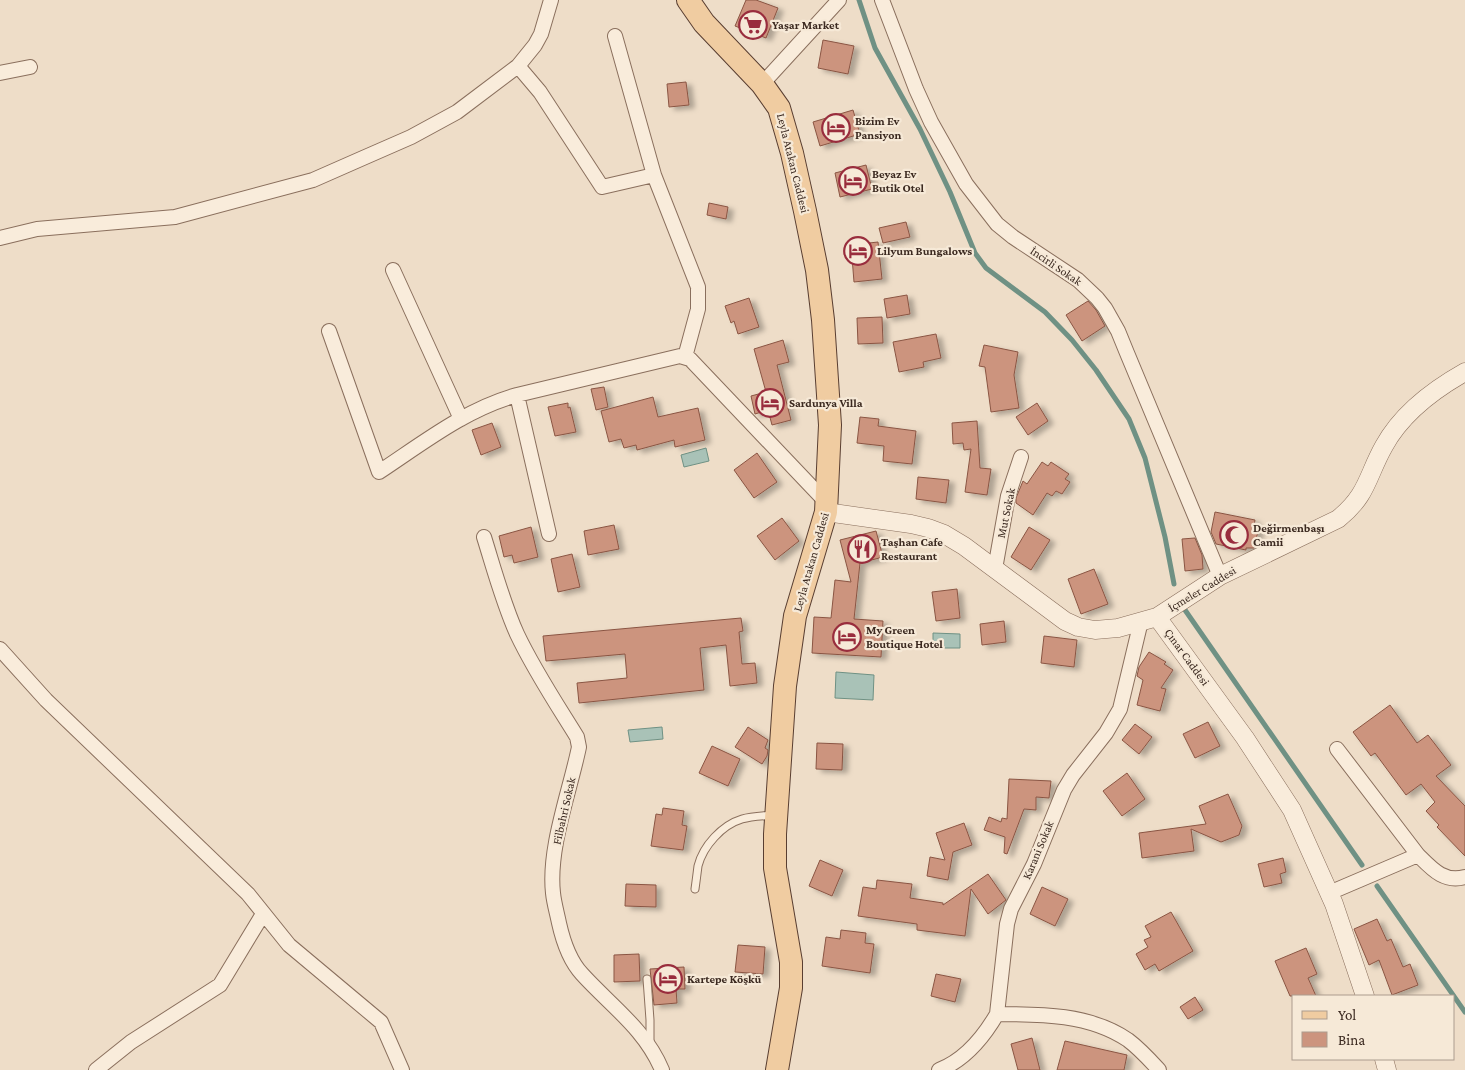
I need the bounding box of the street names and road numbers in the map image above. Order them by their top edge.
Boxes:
street label: Leyla Atakan Caddesi [774,112,812,214]
street label: İncirli Sokak [1027,244,1085,289]
street label: Mut Sokak [994,486,1018,539]
street label: Leyla Atakan Caddesi [790,511,832,613]
street label: İçmeler Caddesi [1165,563,1239,615]
street label: Çınar Caddesi [1162,626,1212,688]
street label: Filbahri Sokak [549,776,579,846]
street label: Karani Sokak [1019,818,1057,881]

